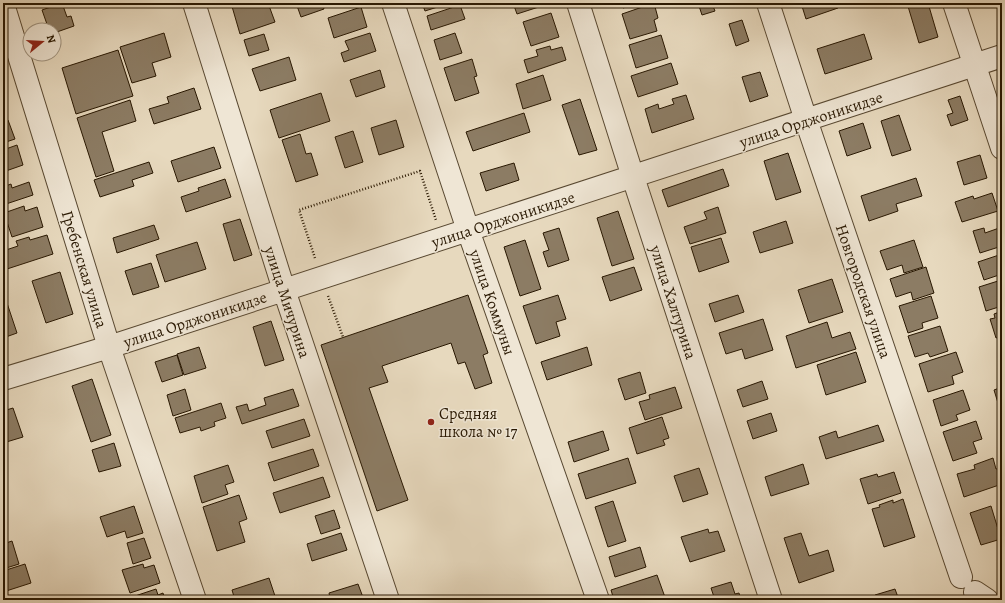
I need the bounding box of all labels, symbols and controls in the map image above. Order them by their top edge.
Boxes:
north arrow [22,22,62,62]
text: N [43,33,59,45]
street label: улица Орджоникидзе [736,86,886,154]
street label: улица Орджоникидзе [428,186,578,254]
street label: Гребенская улица [56,208,113,331]
street label: Новгородская улица [830,221,897,362]
street label: улица Халтурина [644,242,702,363]
street label: улица Мичурина [258,243,316,362]
street label: улица Коммуны [463,246,520,358]
street label: улица Орджоникидзе [120,286,270,354]
place label: Средняя школа № 17 [439,403,518,443]
marker: Средняя школа № 17 [426,417,436,427]

